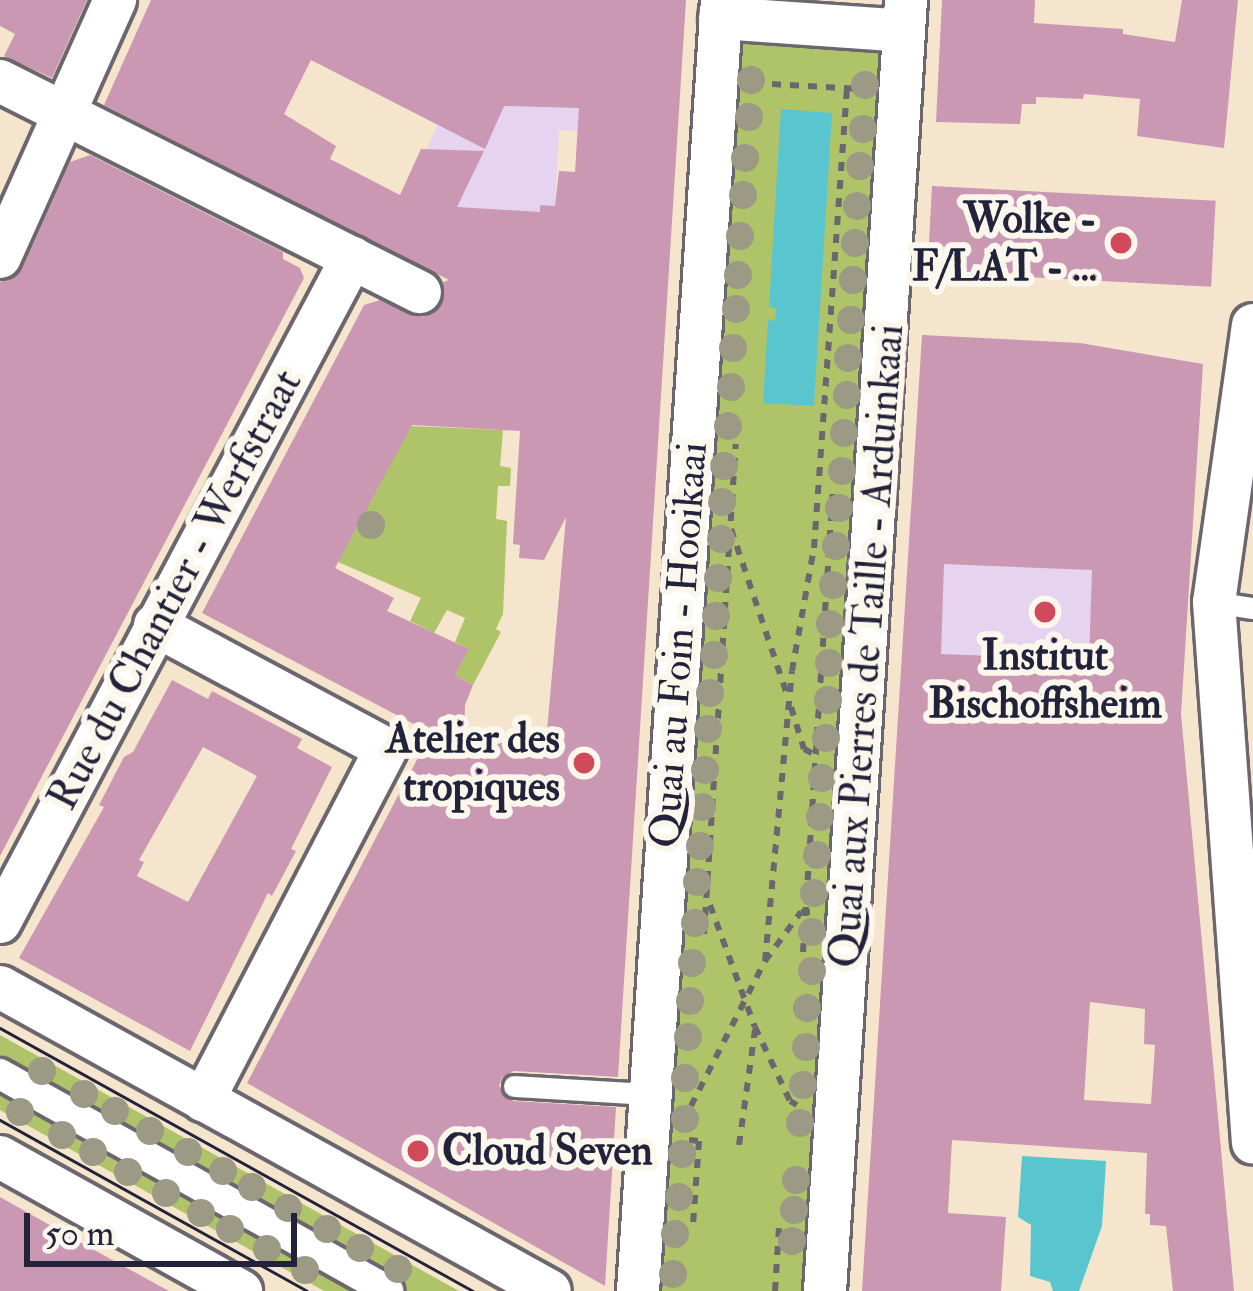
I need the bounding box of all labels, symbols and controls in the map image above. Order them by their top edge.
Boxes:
place label: Wolke - F/LAT - ... [912,194,1097,292]
marker: Wolke - F/LAT - ... [1108,230,1134,256]
street label: Quai aux Pierres de Taille - Arduinkaai [819,323,915,969]
street label: Rue du Chantier - Werfstraat [37,361,313,819]
street label: Quai au Foin - Hooikaai [640,440,718,850]
marker: Institut Bischoffsheim [1032,599,1058,625]
place label: Institut Bischoffsheim [928,631,1162,730]
place label: Atelier des tropiques [386,714,560,813]
marker: Atelier des tropiques [571,750,597,776]
place label: Cloud Seven [442,1126,653,1176]
marker: Cloud Seven [405,1138,431,1164]
scale bar [30,1189,303,1263]
text: 50 m [45,1211,114,1256]

